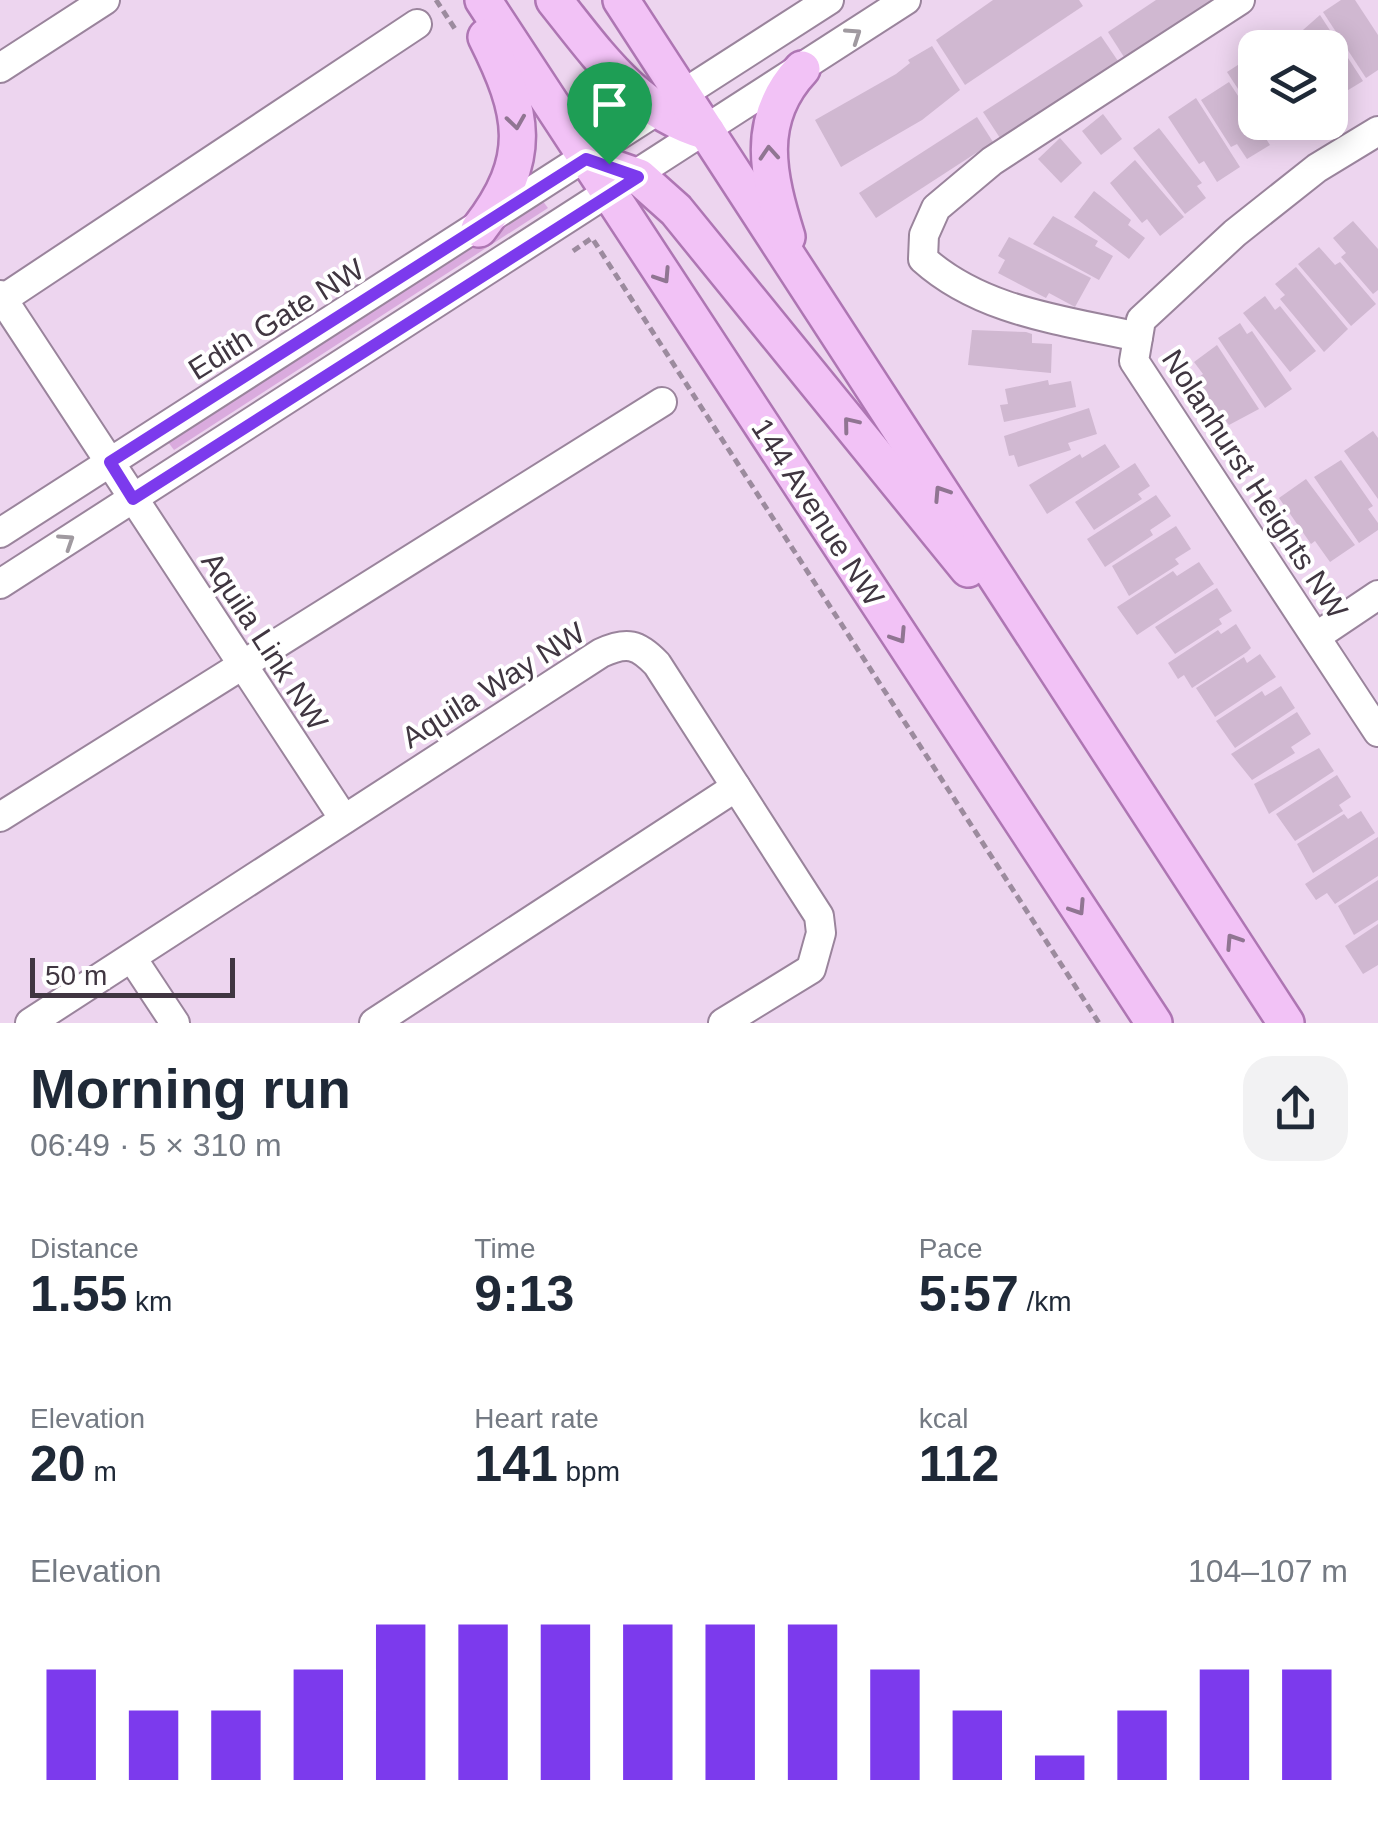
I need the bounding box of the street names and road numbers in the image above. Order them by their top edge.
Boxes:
street label: Edith Gate NW [182,252,370,386]
street label: Nolanhurst Heights NW [1156,344,1355,625]
street label: 144 Avenue NW [745,412,891,612]
street label: Aquila Link NW [195,546,335,737]
street label: Aquila Way NW [396,615,591,754]

